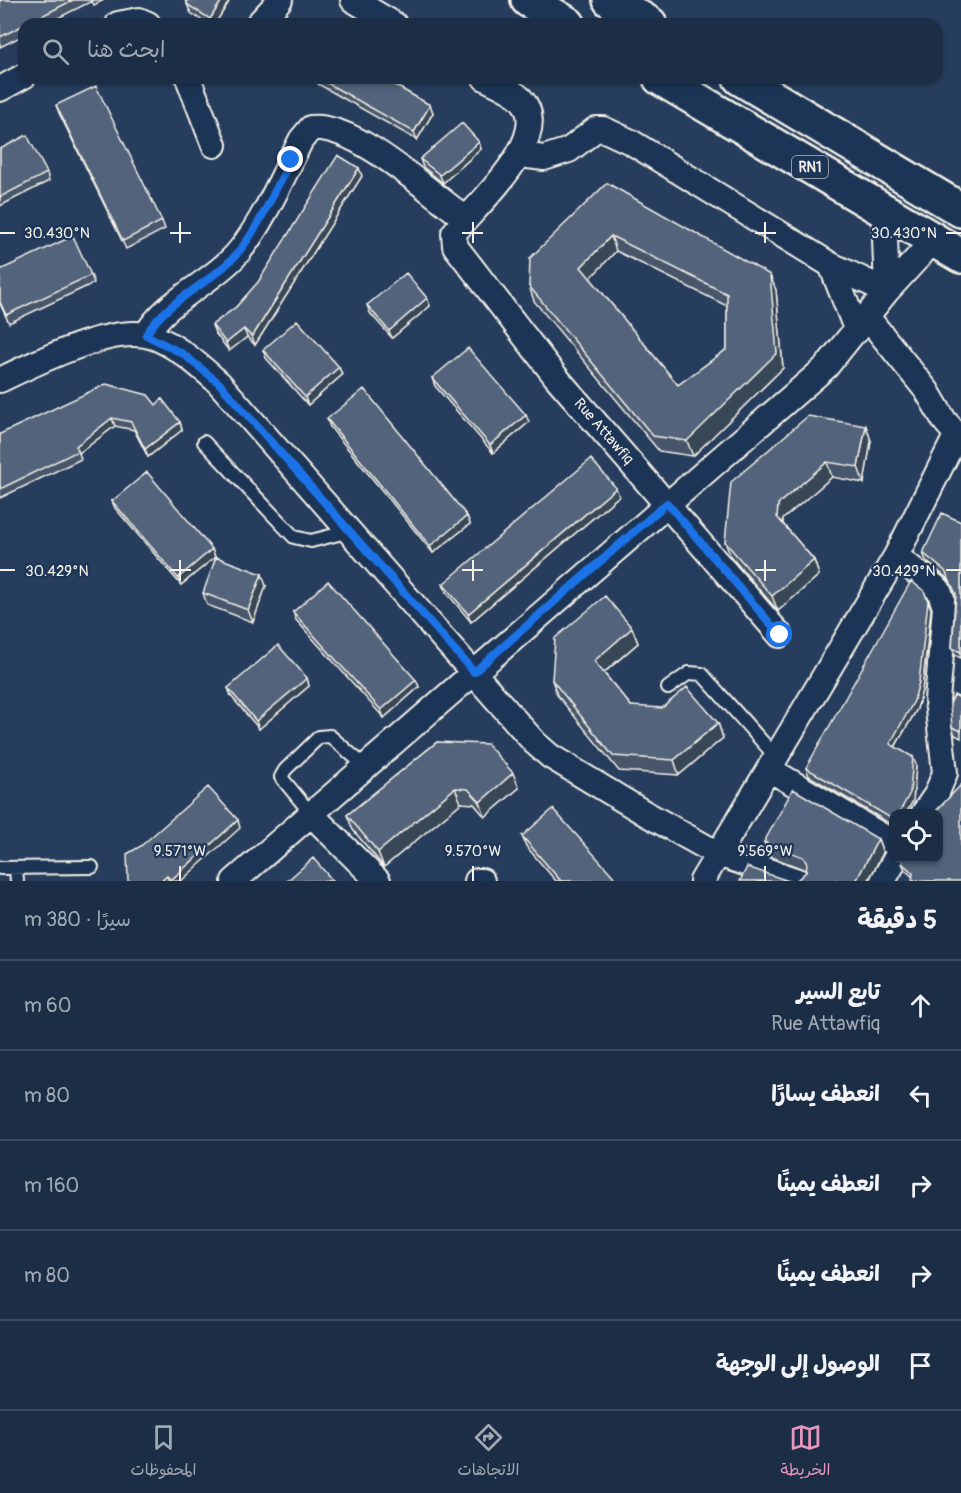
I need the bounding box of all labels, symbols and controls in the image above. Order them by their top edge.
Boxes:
search box [18,18,943,84]
icon: search [39,35,72,68]
text: ابحث هنا [87,36,165,64]
route end [277,146,303,172]
road number: RN1 [792,156,828,178]
text: 30.430°N [24,224,90,243]
text: 30.430°N [871,224,937,243]
street label: Rue Attawfiq [570,394,638,468]
text: 30.429°N [25,562,89,581]
text: 30.429°N [872,562,936,581]
route start [766,621,792,647]
map controls [889,809,943,863]
button: locate [889,809,943,863]
text: 9.571°W [154,842,206,861]
text: 9.570°W [445,842,502,861]
text: 9.569°W [738,842,793,861]
text: 5 دقيقة [857,904,937,936]
text: سيرًا · 380 m [24,907,131,932]
text: تابع السير [797,978,880,1006]
icon: ahead [904,989,937,1022]
text: 60 m [24,993,71,1018]
text: Rue Attawfiq [771,1011,880,1036]
icon: left [904,1079,937,1112]
text: انعطف يسارًا [771,1080,880,1108]
text: 80 m [24,1083,70,1108]
icon: right [904,1169,937,1202]
text: انعطف يمينًا [777,1170,880,1198]
text: 160 m [24,1173,79,1198]
icon: right [904,1259,937,1292]
text: انعطف يمينًا [777,1260,880,1288]
text: 80 m [24,1263,70,1288]
icon: arrive [904,1349,937,1382]
text: الوصول إلى الوجهة [716,1350,880,1378]
tab: المحفوظات [131,1421,196,1484]
tab: الاتجاهات [458,1421,519,1484]
tab: الخريطة [781,1421,830,1484]

